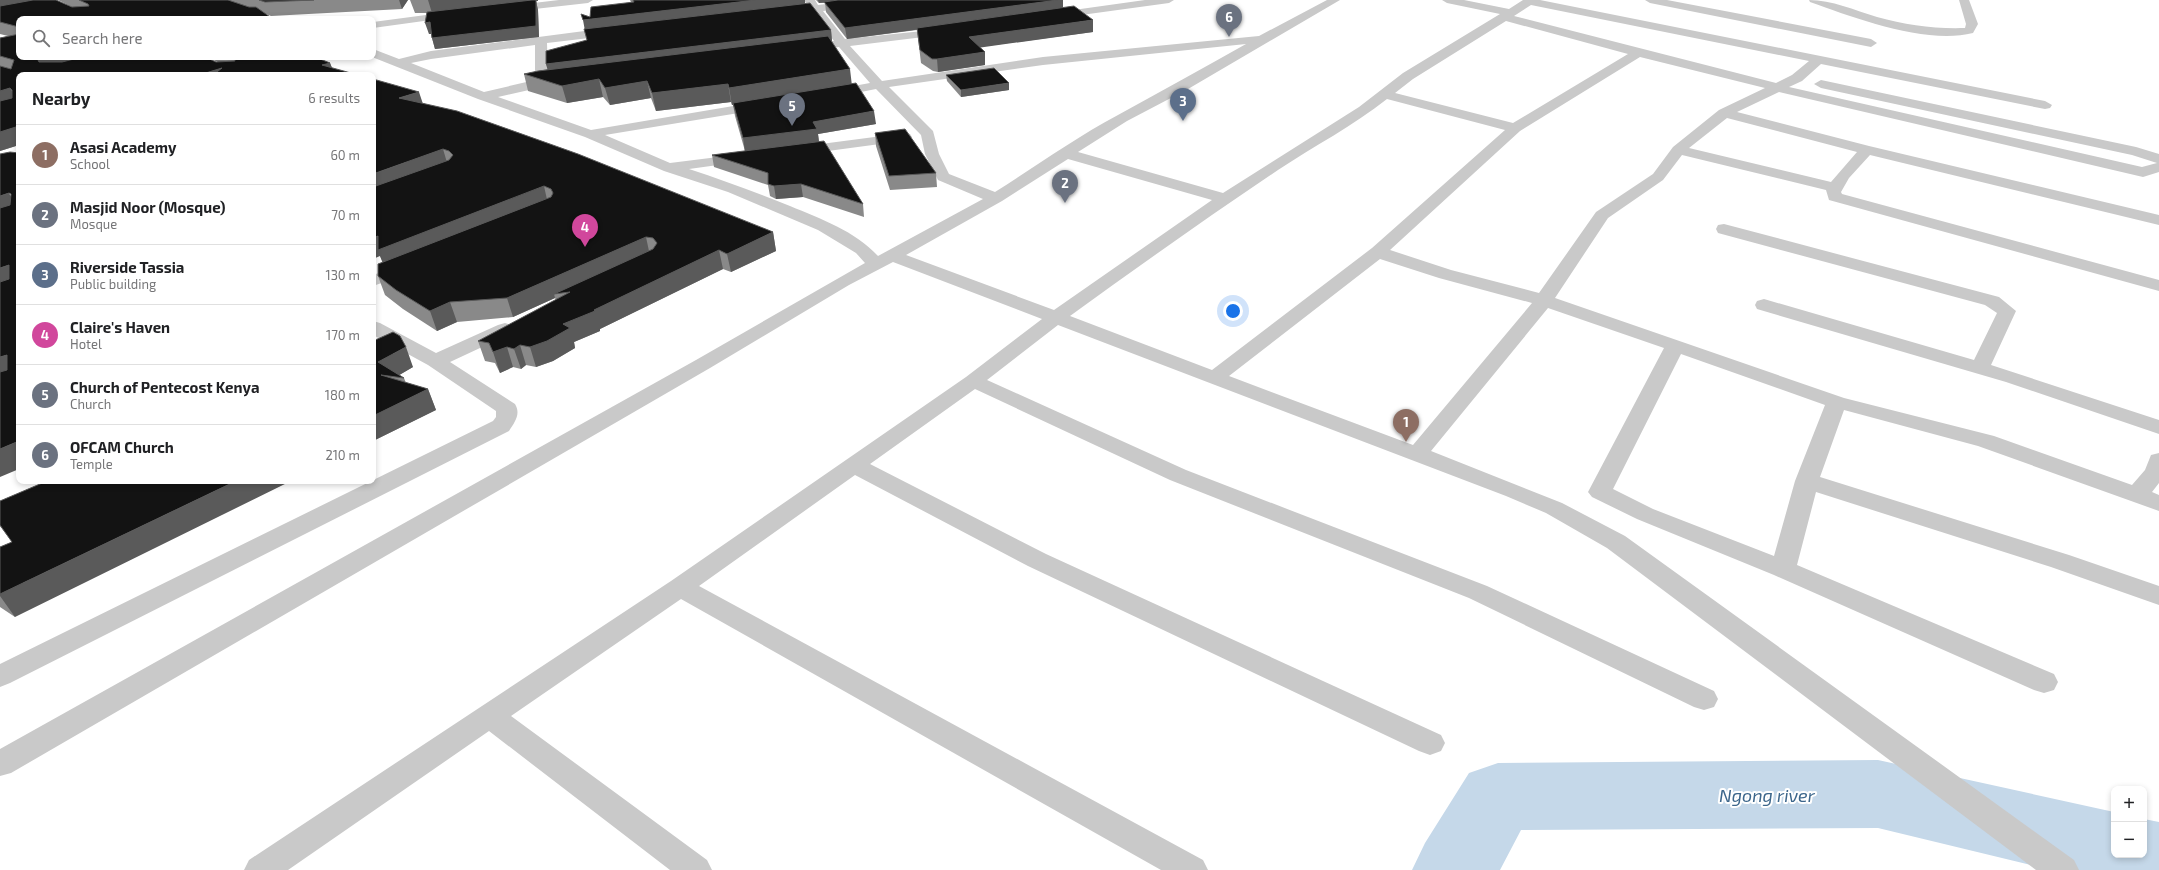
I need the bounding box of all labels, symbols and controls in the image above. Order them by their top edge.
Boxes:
pin: 6 [1216,4,1242,37]
search box [16,16,376,60]
icon: search [30,27,52,49]
text: Search here [62,29,143,47]
text: Nearby [32,88,90,108]
pin: 3 [1170,88,1196,121]
text: 6 results [308,90,360,106]
pin: 5 [779,93,805,126]
text: Asasi Academy [70,138,176,156]
text: 1 [42,147,48,163]
text: 60 m [330,147,360,163]
text: School [70,156,110,172]
pin: 2 [1052,170,1078,203]
text: Masjid Noor (Mosque) [70,198,225,216]
text: 2 [41,207,49,223]
text: 70 m [331,207,360,223]
pin: 4 [572,214,598,247]
text: Mosque [70,216,117,232]
text: Riverside Tassia [70,258,184,276]
text: 3 [41,267,49,283]
text: 130 m [325,267,360,283]
text: Public building [70,276,156,292]
your location [1223,301,1243,321]
text: Claire's Haven [70,318,170,336]
text: 4 [41,327,49,343]
text: 170 m [326,327,360,343]
text: Hotel [70,336,102,352]
text: Church of Pentecost Kenya [70,378,259,396]
text: 5 [41,387,49,403]
text: 180 m [325,387,360,403]
text: Church [70,396,111,412]
pin: 1 [1393,409,1419,442]
text: OFCAM Church [70,438,174,456]
text: 6 [41,447,49,463]
text: 210 m [325,447,360,463]
text: Temple [70,456,113,472]
water label: Ngong river [1719,784,1816,806]
map controls [2111,786,2147,858]
button: + [2111,786,2147,822]
button: − [2111,822,2147,858]

